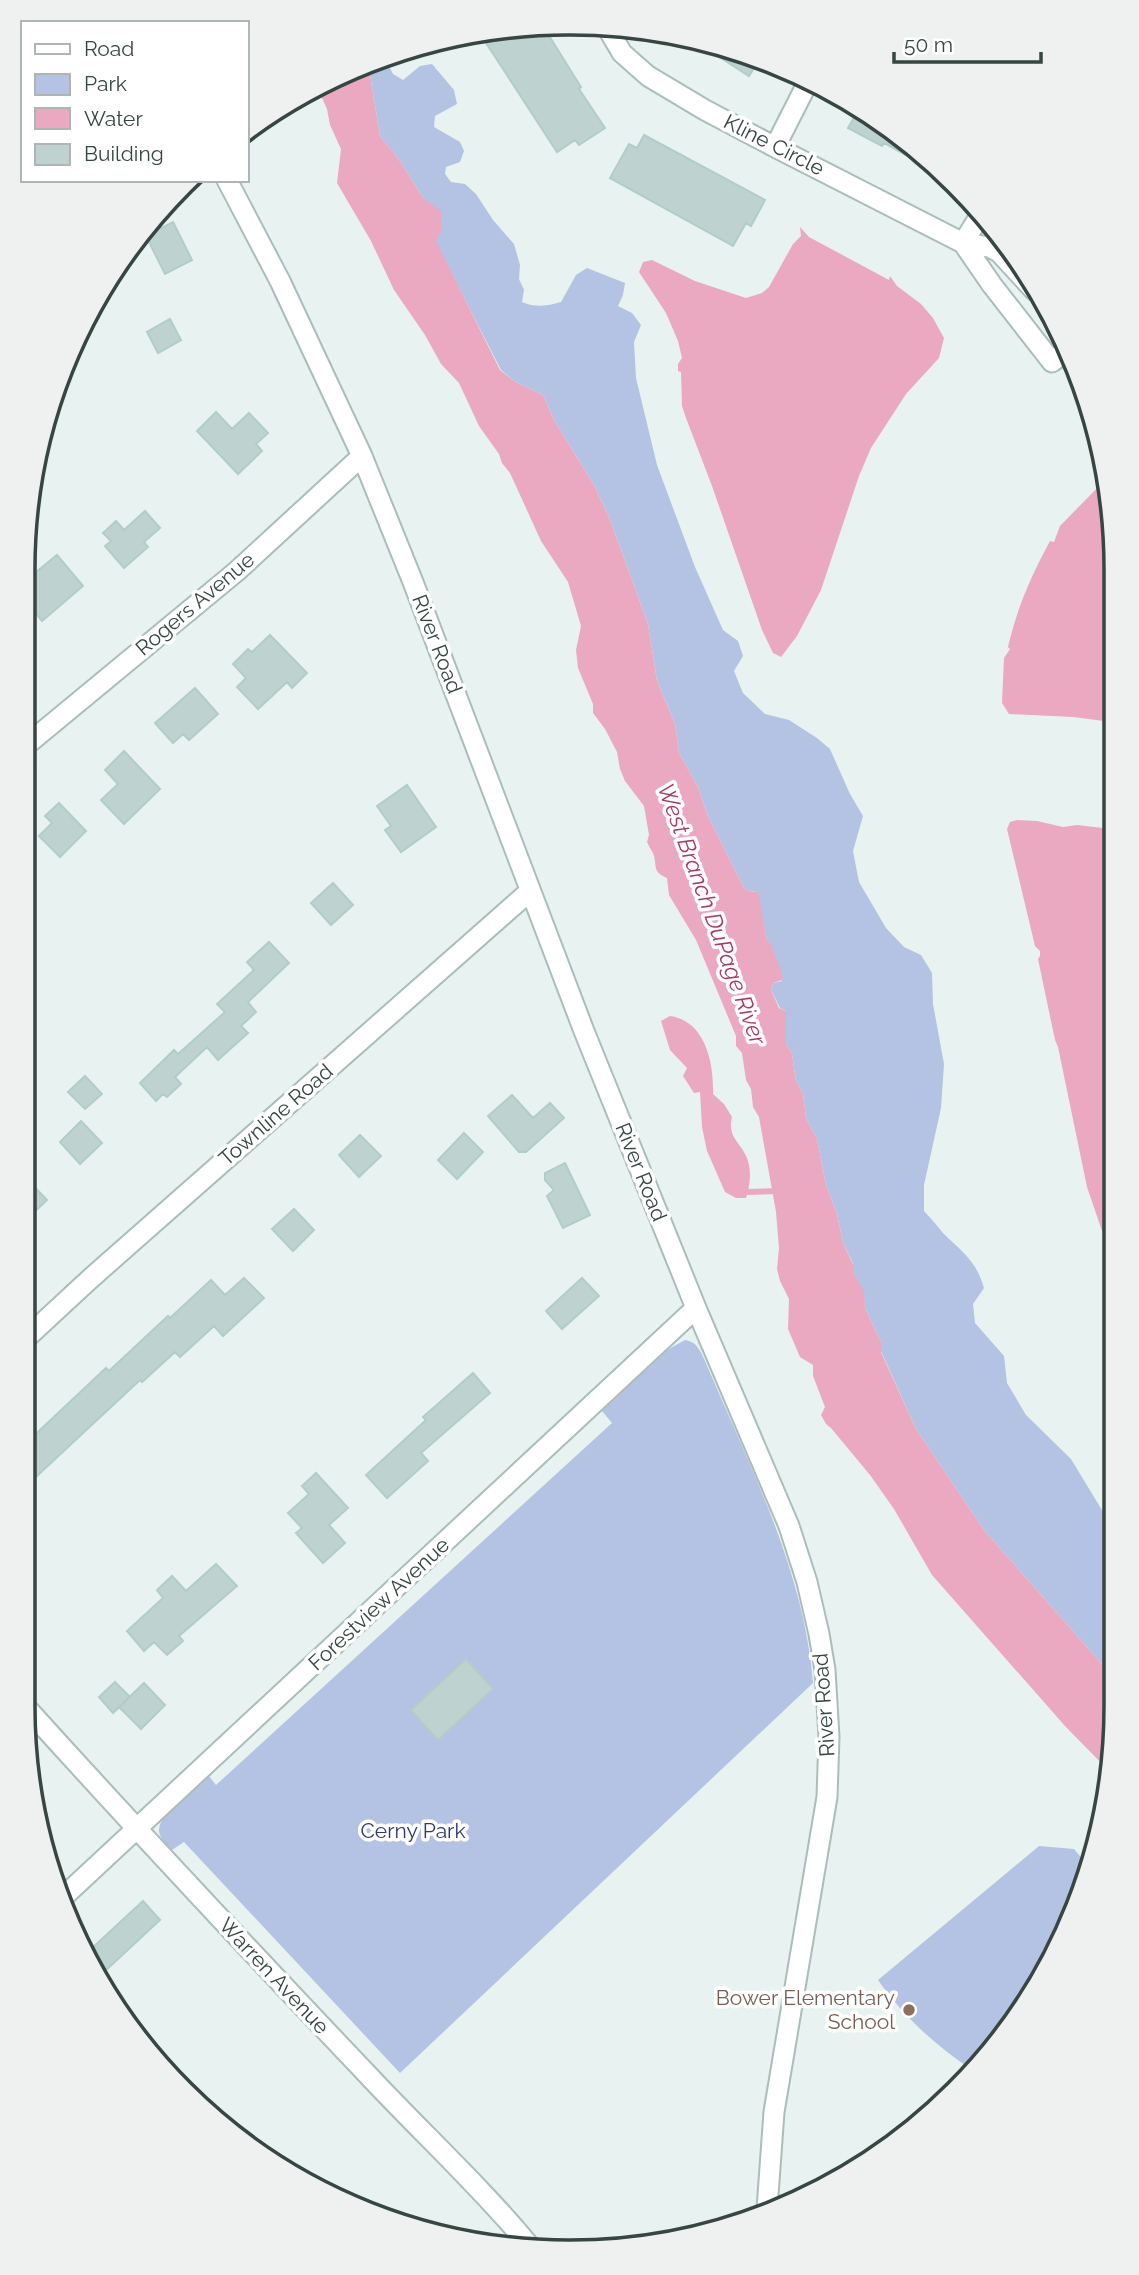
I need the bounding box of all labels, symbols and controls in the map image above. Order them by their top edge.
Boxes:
legend [21,21,248,182]
scale bar [894,21,1041,65]
text: 50 m [904,32,953,57]
text: Road [84,36,134,61]
text: Park [84,71,127,96]
text: Water [84,106,143,131]
street label: Kline Circle [720,109,829,181]
text: Building [84,141,164,166]
street label: Rogers Avenue [130,547,259,660]
street label: River Road [407,591,468,697]
water label: West Branch DuPage River [653,780,773,1049]
street label: Townline Road [214,1058,338,1171]
street label: River Road [610,1119,673,1225]
street label: Forestview Avenue [303,1532,454,1675]
street label: River Road [807,1652,840,1758]
park label: Cerny Park [360,1818,466,1843]
street label: Warren Avenue [214,1912,335,2039]
place label: Bower Elementary School [716,1985,895,2034]
marker: Bower Elementary School [901,2002,917,2018]

